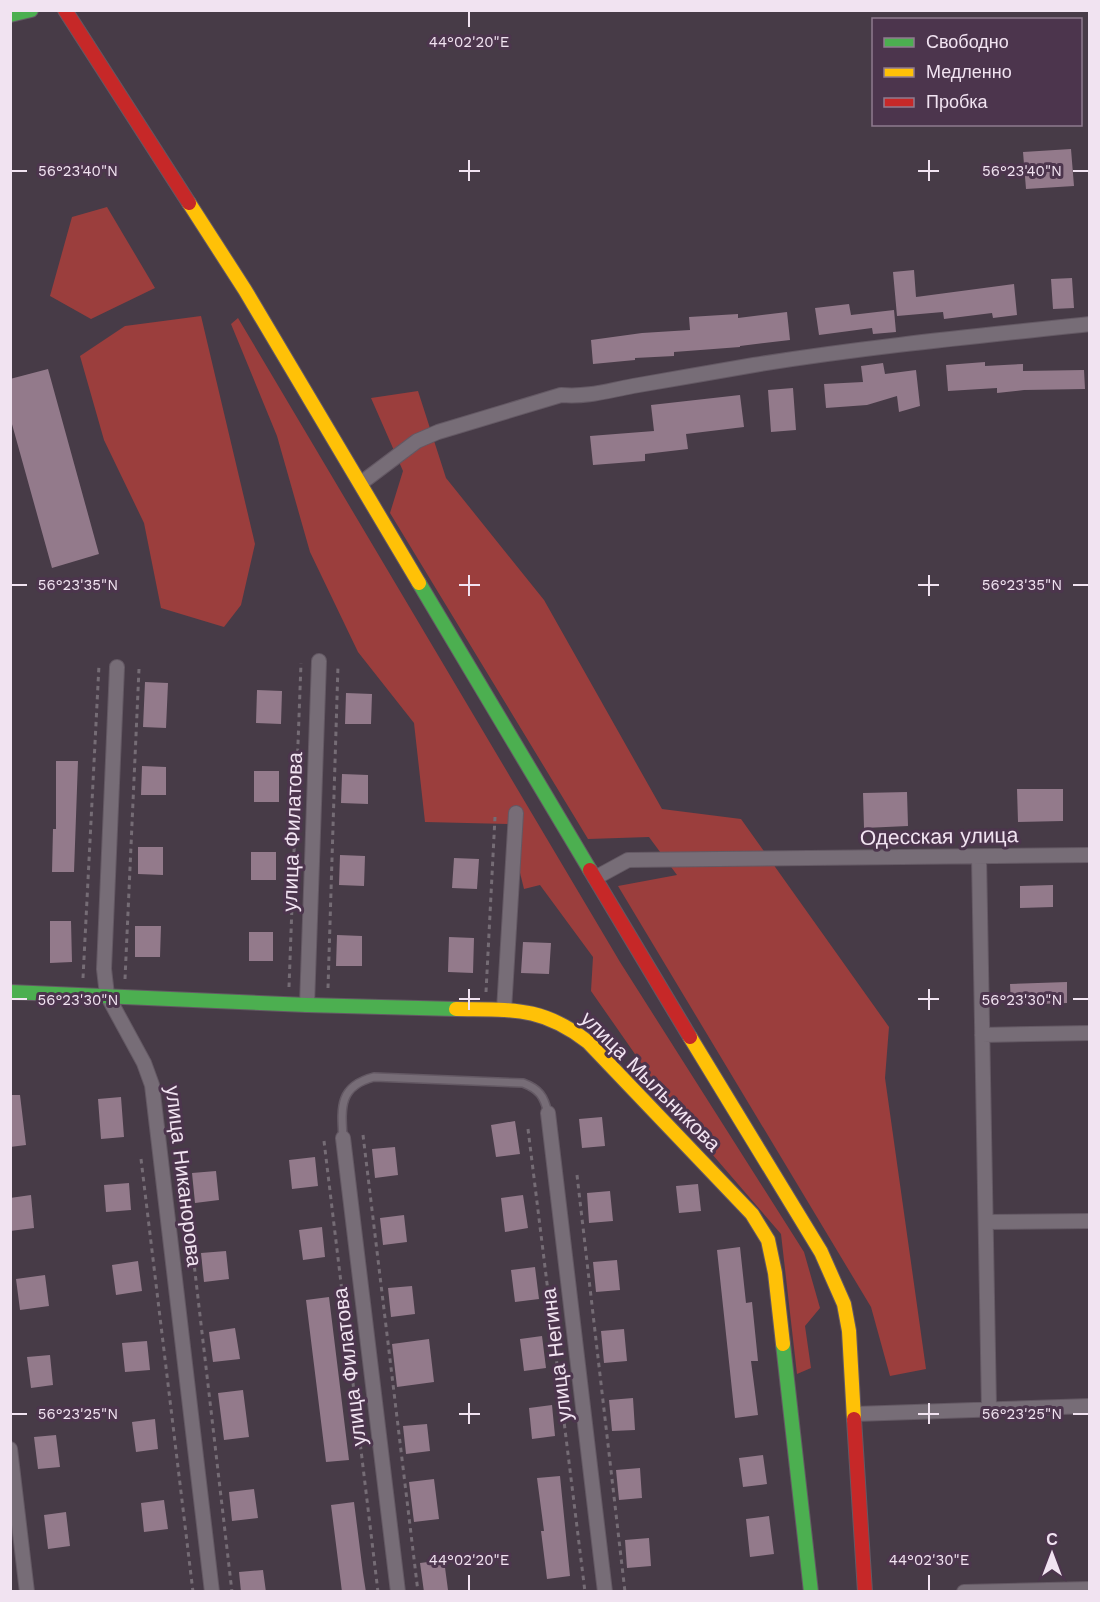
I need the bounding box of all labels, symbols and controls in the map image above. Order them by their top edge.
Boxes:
legend [872,18,1082,126]
text: Свободно [926,31,1009,52]
text: 44°02'20"E [429,33,509,51]
text: Медленно [926,61,1012,82]
text: Пробка [926,91,989,112]
text: 56°23'40"N [38,162,118,180]
text: 56°23'40"N [982,162,1062,180]
text: 56°23'35"N [38,576,118,594]
text: 56°23'35"N [982,576,1062,594]
street label: улица Филатова [277,751,307,912]
street label: Одесская улица [860,822,1019,850]
text: 56°23'30"N [38,991,118,1009]
text: 56°23'30"N [982,991,1062,1009]
street label: улица Мыльникова [576,1006,726,1156]
street label: улица Никанорова [160,1084,208,1268]
street label: улица Филатова [327,1286,371,1448]
street label: улица Негина [535,1286,577,1423]
text: 56°23'25"N [38,1405,118,1423]
text: 56°23'25"N [982,1405,1062,1423]
north arrow [1022,1524,1082,1584]
text: С [1046,1530,1058,1549]
text: 44°02'20"E [429,1551,509,1569]
text: 44°02'30"E [889,1551,969,1569]

